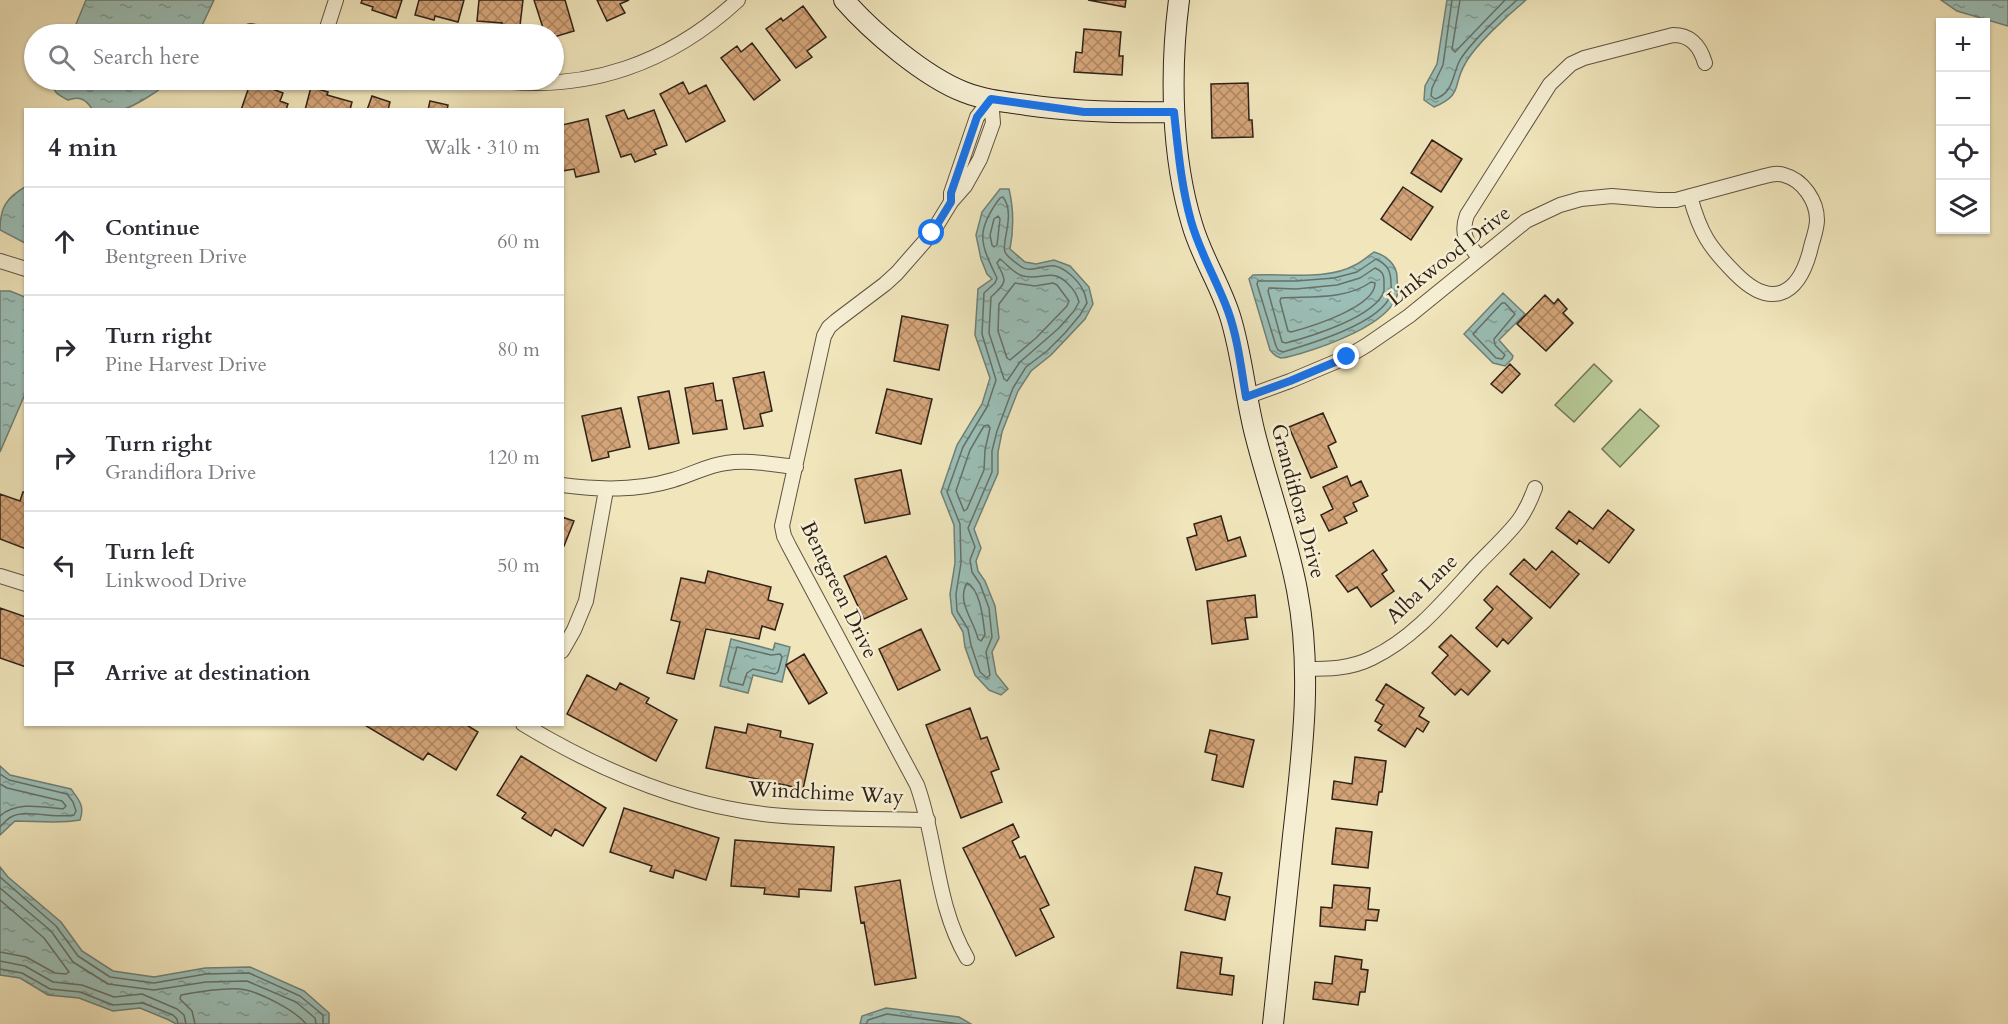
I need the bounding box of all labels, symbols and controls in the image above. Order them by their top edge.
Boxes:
map controls [1936,18,1990,234]
button: + [1936,18,1990,72]
search box [24,24,564,90]
icon: search [45,41,78,74]
text: Search here [93,42,200,72]
button: − [1936,72,1990,126]
button: locate [1936,126,1990,180]
text: 4 min [48,130,117,165]
text: Walk · 310 m [425,134,540,161]
button: layers [1936,180,1990,234]
street label: Linkwood Drive [1381,199,1517,313]
text: Continue [105,213,200,243]
route start [918,219,944,245]
icon: ahead [48,225,81,258]
text: 60 m [497,228,540,255]
text: Bentgreen Drive [105,243,247,270]
text: Turn right [105,321,212,351]
icon: right [48,333,81,366]
text: 80 m [497,336,540,363]
route end [1333,343,1359,369]
text: Pine Harvest Drive [105,351,267,378]
street label: Grandiflora Drive [1263,421,1333,581]
text: Turn right [105,429,212,459]
icon: right [48,441,81,474]
text: 120 m [487,444,540,471]
text: Grandiflora Drive [105,459,256,486]
street label: Bentgreen Drive [793,517,885,663]
text: Turn left [105,537,194,567]
street label: Alba Lane [1380,547,1464,631]
icon: left [48,549,81,582]
text: 50 m [497,552,540,579]
text: Linkwood Drive [105,567,247,594]
icon: arrive [48,657,81,690]
text: Arrive at destination [105,658,310,688]
street label: Windchime Way [747,774,904,812]

